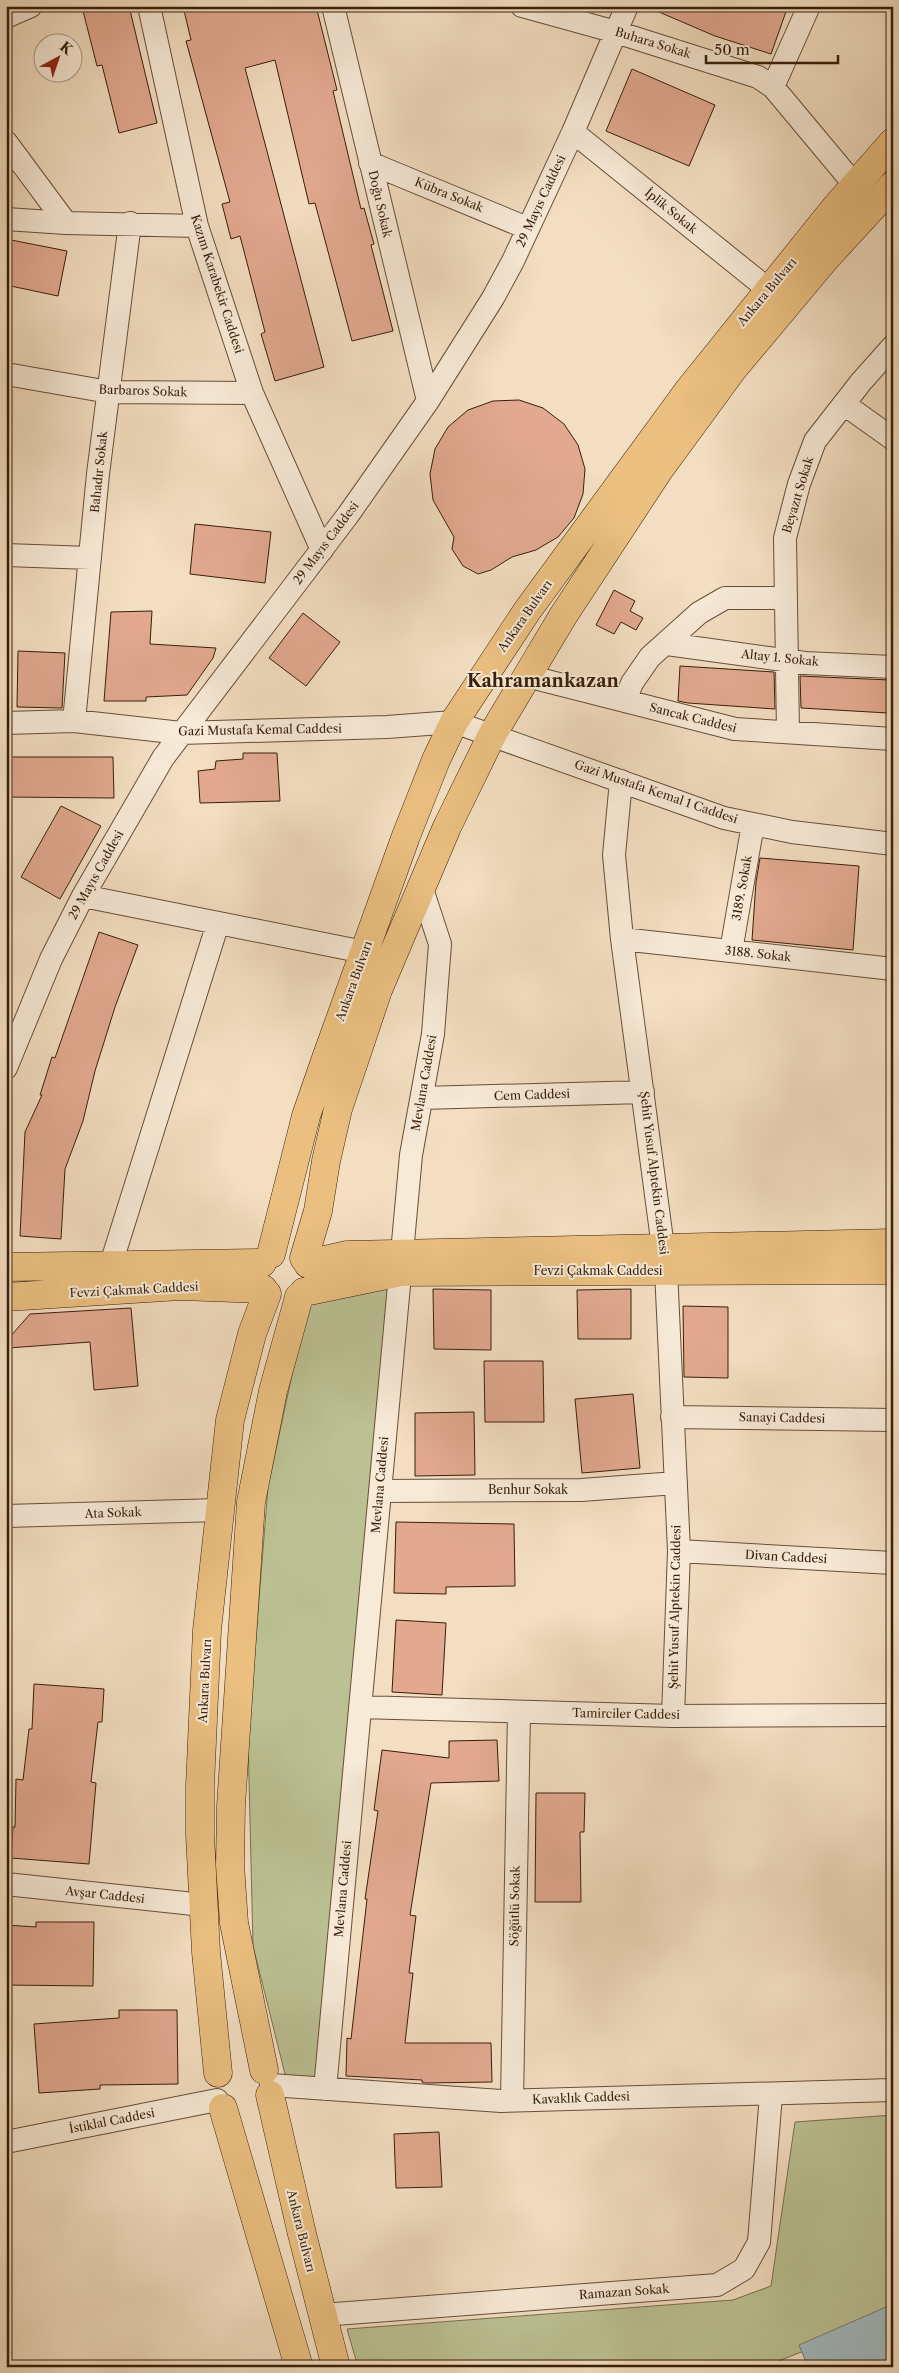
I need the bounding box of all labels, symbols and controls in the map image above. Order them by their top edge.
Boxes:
street label: Buhara Sokak [613,24,694,61]
north arrow [32,32,82,82]
scale bar [706,32,839,64]
text: K [56,38,77,59]
text: 50 m [714,40,750,59]
street label: 29 Mayıs Caddesi [513,152,569,249]
street label: Doğu Sokak [365,169,396,240]
street label: Kübra Sokak [413,174,487,215]
street label: İplik Sokak [642,184,702,237]
street label: Kazım Karabekir Caddesi [188,212,247,356]
street label: Ankara Bulvarı [733,254,800,330]
street label: Barbaros Sokak [99,381,189,400]
street label: Bahadır Sokak [87,429,110,514]
street label: Beyazıt Sokak [779,454,817,535]
street label: 29 Mayıs Caddesi [290,498,362,587]
street label: Ankara Bulvarı [494,577,555,655]
street label: Altay 1. Sokak [739,646,821,669]
district label: Kahramankazan [467,670,620,692]
street label: Sancak Caddesi [648,699,739,736]
street label: Gazi Mustafa Kemal Caddesi [178,721,342,738]
street label: Gazi Mustafa Kemal 1 Caddesi [573,756,740,827]
street label: 29 Mayıs Caddesi [65,827,126,922]
street label: 3189. Sokak [728,853,755,922]
street label: Ankara Bulvarı [332,938,375,1024]
street label: 3188. Sokak [724,943,793,965]
street label: Mevlana Caddesi [408,1033,439,1132]
street label: Cem Caddesi [494,1086,571,1103]
street label: Şehit Yusuf Alptekin Caddesi [637,1090,672,1256]
street label: Fevzi Çakmak Caddesi [533,1263,663,1278]
street label: Fevzi Çakmak Caddesi [69,1279,199,1300]
street label: Sanayi Caddesi [739,1409,826,1426]
street label: Mevlana Caddesi [368,1435,391,1534]
street label: Benhur Sokak [488,1482,569,1497]
street label: Ata Sokak [83,1504,143,1521]
street label: Şehit Yusuf Alptekin Caddesi [666,1524,683,1689]
street label: Divan Caddesi [745,1547,828,1566]
street label: Ankara Bulvarı [195,1638,214,1724]
street label: Tamirciler Caddesi [572,1705,680,1722]
street label: Mevlana Caddesi [331,1839,354,1938]
street label: Söğütlü Sokak [506,1864,523,1946]
street label: Avşar Caddesi [64,1883,146,1906]
street label: Kavaklık Caddesi [532,2088,630,2107]
street label: İstiklal Caddesi [68,2104,156,2136]
street label: Ankara Bulvarı [284,2187,319,2274]
street label: Ramazan Sokak [578,2281,671,2302]

